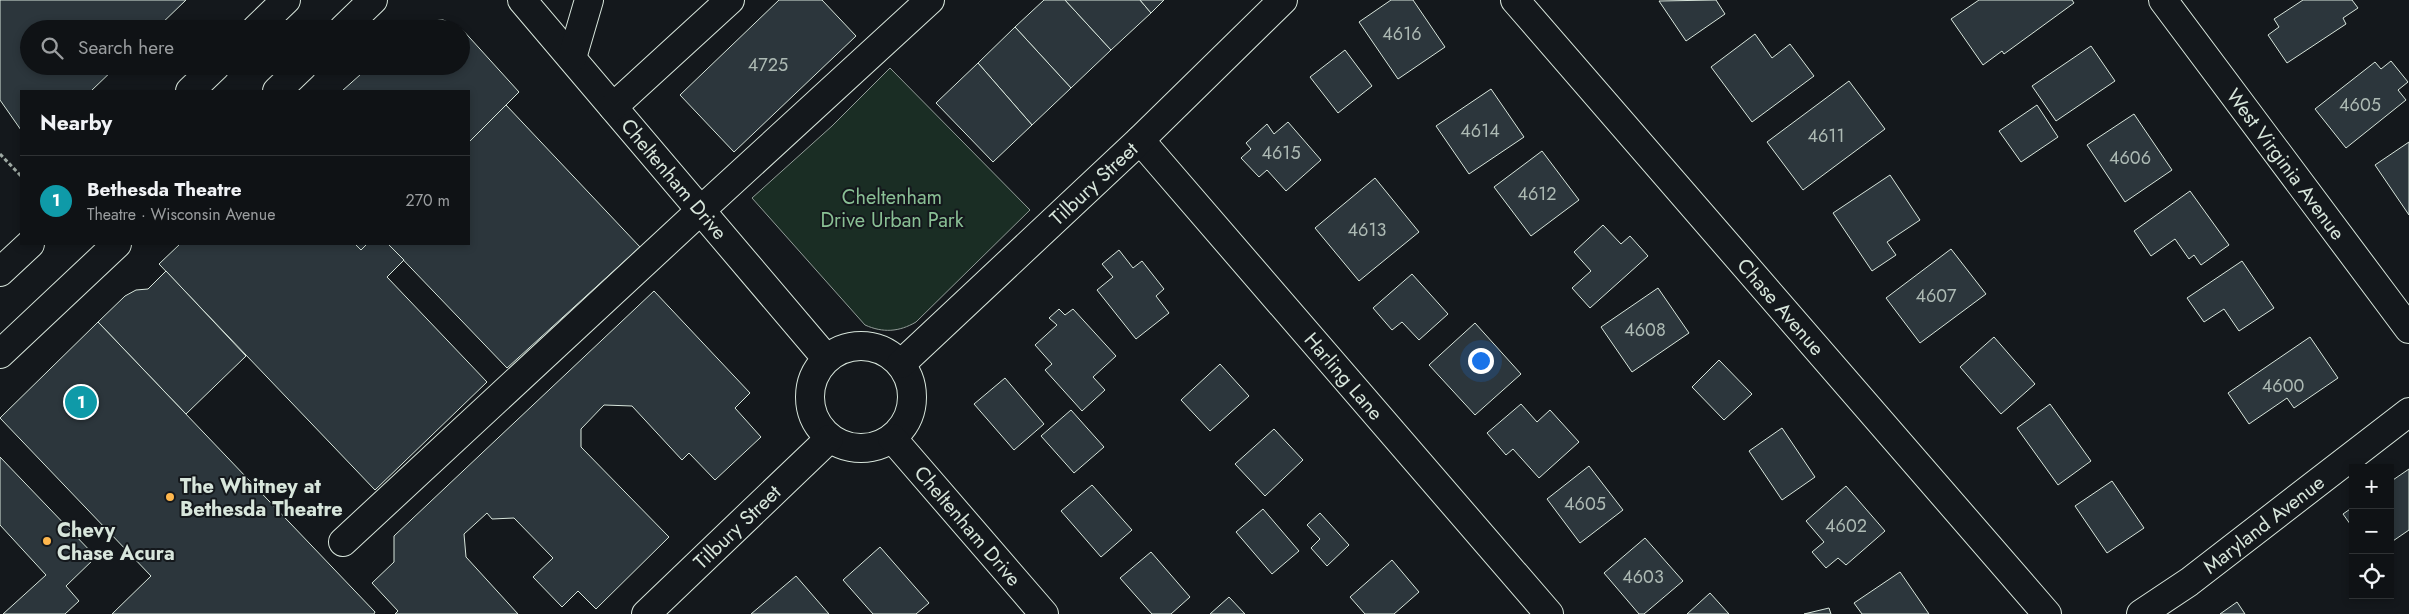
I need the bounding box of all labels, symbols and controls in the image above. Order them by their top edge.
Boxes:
search box [20,20,470,75]
house number: 4616 [1382,21,1422,47]
icon: search [38,34,66,62]
text: Search here [78,34,174,61]
house number: 4725 [748,52,788,78]
street label: West Virginia Avenue [2219,82,2352,246]
house number: 4605 [2339,92,2381,118]
text: Nearby [40,108,112,138]
street label: Cheltenham Drive [614,112,734,246]
house number: 4614 [1460,118,1500,144]
house number: 4611 [1807,123,1845,149]
street label: Tilbury Street [1043,135,1144,232]
house number: 4615 [1261,140,1301,166]
house number: 4606 [2109,145,2151,171]
text: Bethesda Theatre [87,176,242,203]
house number: 4612 [1517,181,1557,207]
park label: Cheltenham Drive Urban Park [821,183,964,235]
text: 1 [52,189,60,212]
text: 270 m [406,189,450,212]
text: Theatre · Wisconsin Avenue [87,203,275,226]
house number: 4613 [1348,217,1387,243]
street label: Chase Avenue [1730,252,1831,362]
house number: 4607 [1915,283,1957,309]
house number: 4608 [1624,317,1666,343]
street label: Harling Lane [1298,326,1390,427]
your location [1468,348,1494,374]
house number: 4600 [2262,373,2304,399]
pin: 1 [65,383,97,421]
street label: Cheltenham Drive [908,459,1028,592]
map controls [2349,464,2394,599]
button: + [2349,464,2394,509]
street label: Maryland Avenue [2197,468,2330,581]
place label: The Whitney at Bethesda Theatre [180,472,343,524]
street label: Tilbury Street [687,478,787,576]
marker: The Whitney at Bethesda Theatre [164,491,176,503]
house number: 4605 [1564,491,1606,517]
button: − [2349,509,2394,554]
house number: 4602 [1825,513,1867,539]
place label: Chevy Chase Acura [57,516,175,568]
marker: Chevy Chase Acura [41,535,53,547]
button: locate [2349,554,2394,599]
house number: 4603 [1622,564,1664,590]

